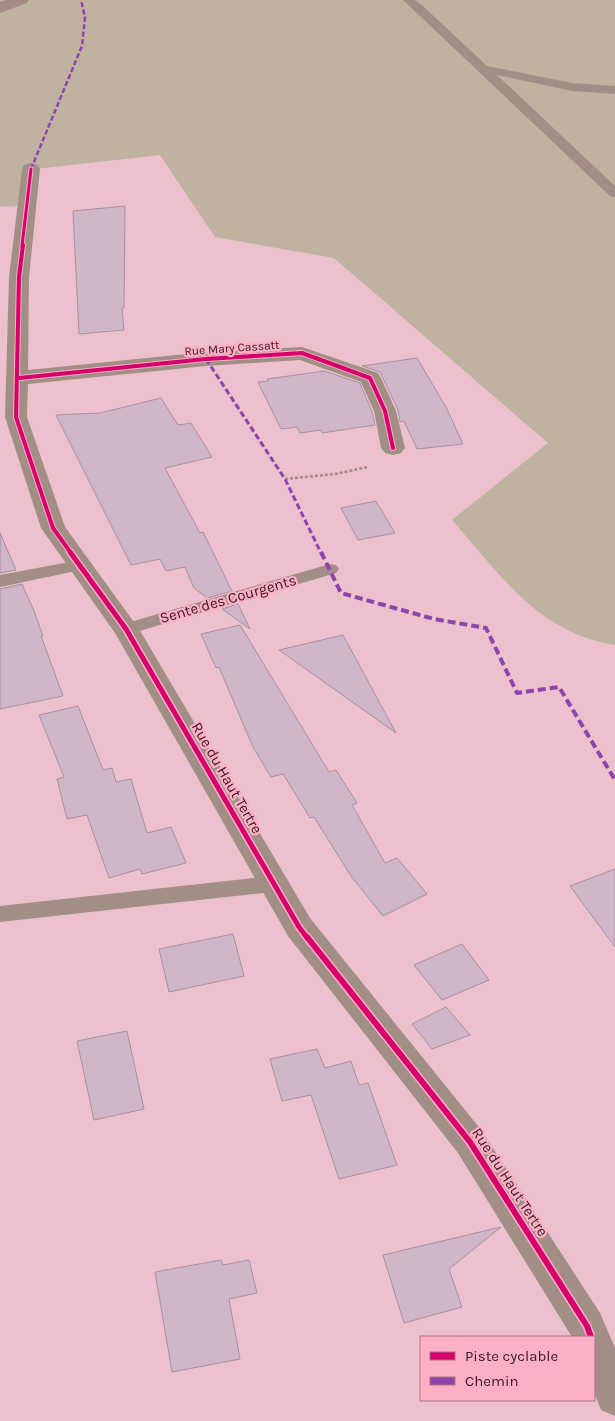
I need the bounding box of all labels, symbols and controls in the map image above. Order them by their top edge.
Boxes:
street label: Rue Mary Cassatt [184,338,281,358]
street label: Sente des Courgents [158,571,298,627]
street label: Rue du Haut Tertre [188,719,266,837]
street label: Rue du Haut Tertre [468,1124,552,1240]
legend [420,1336,595,1401]
text: Piste cyclable [465,1347,558,1365]
text: Chemin [465,1372,519,1390]

